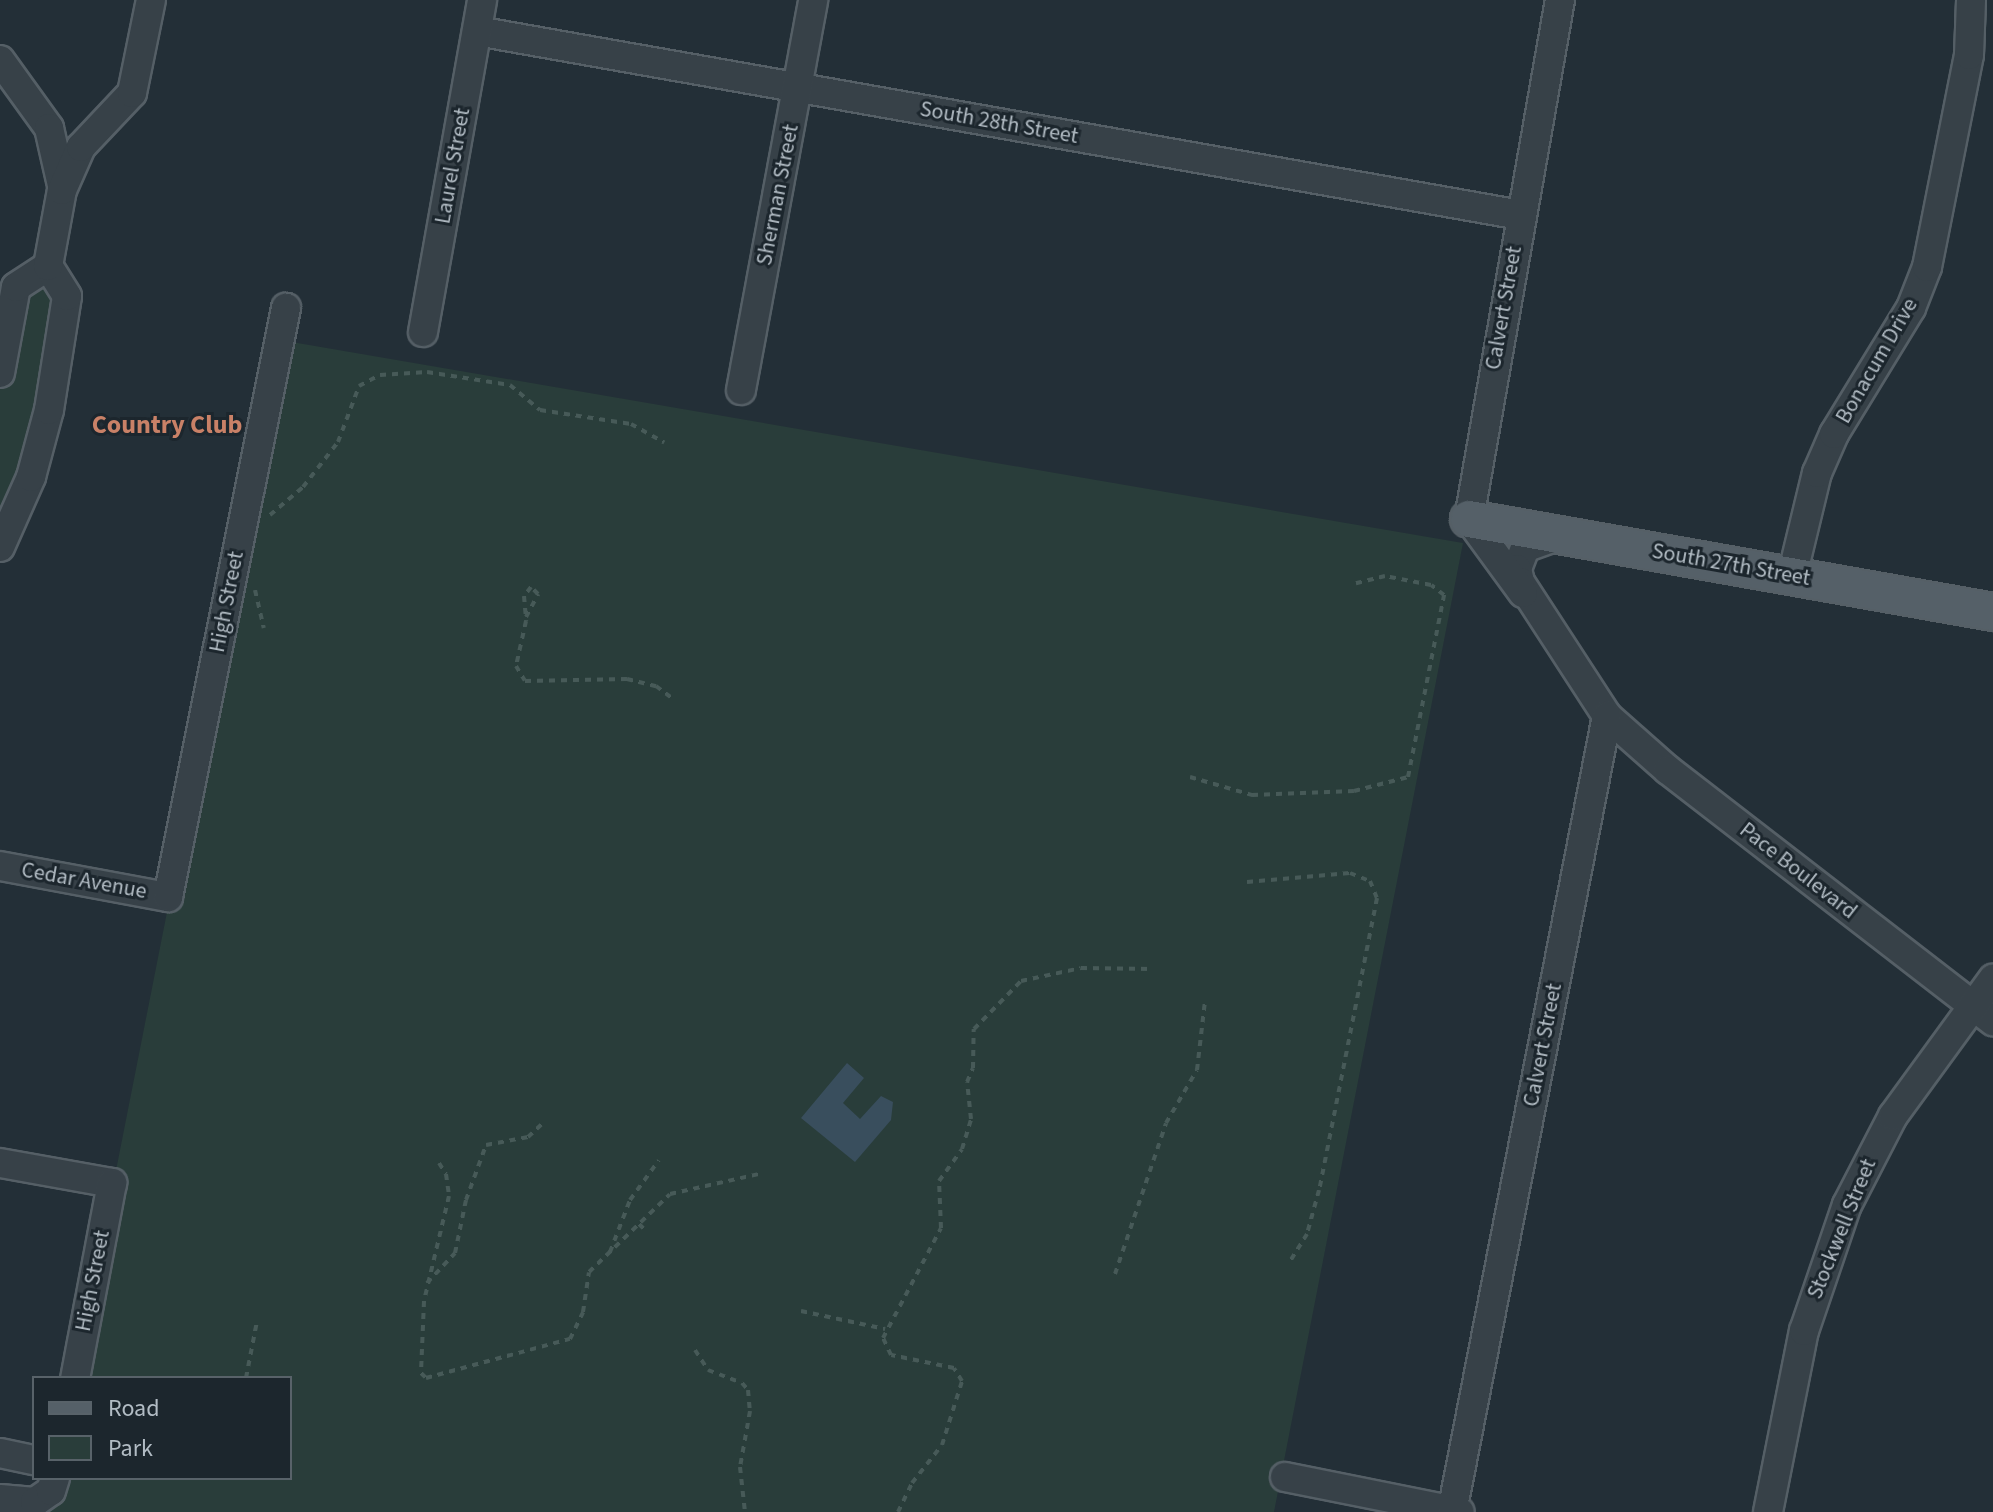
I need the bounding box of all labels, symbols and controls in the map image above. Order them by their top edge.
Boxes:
street label: South 28th Street [918,96,1080,150]
street label: Laurel Street [430,106,476,226]
street label: Sherman Street [751,122,805,268]
street label: Calvert Street [1480,244,1528,372]
street label: Bonacum Drive [1830,294,1924,428]
district label: Country Club [92,409,242,441]
street label: South 27th Street [1650,538,1812,592]
street label: High Street [204,549,250,655]
street label: Pace Boulevard [1734,817,1862,925]
street label: Cedar Avenue [19,857,149,905]
street label: Calvert Street [1518,981,1568,1109]
street label: Stockwell Street [1802,1155,1882,1303]
street label: High Street [70,1228,116,1334]
legend [32,1376,292,1480]
text: Road [108,1391,160,1426]
text: Park [108,1431,153,1466]

